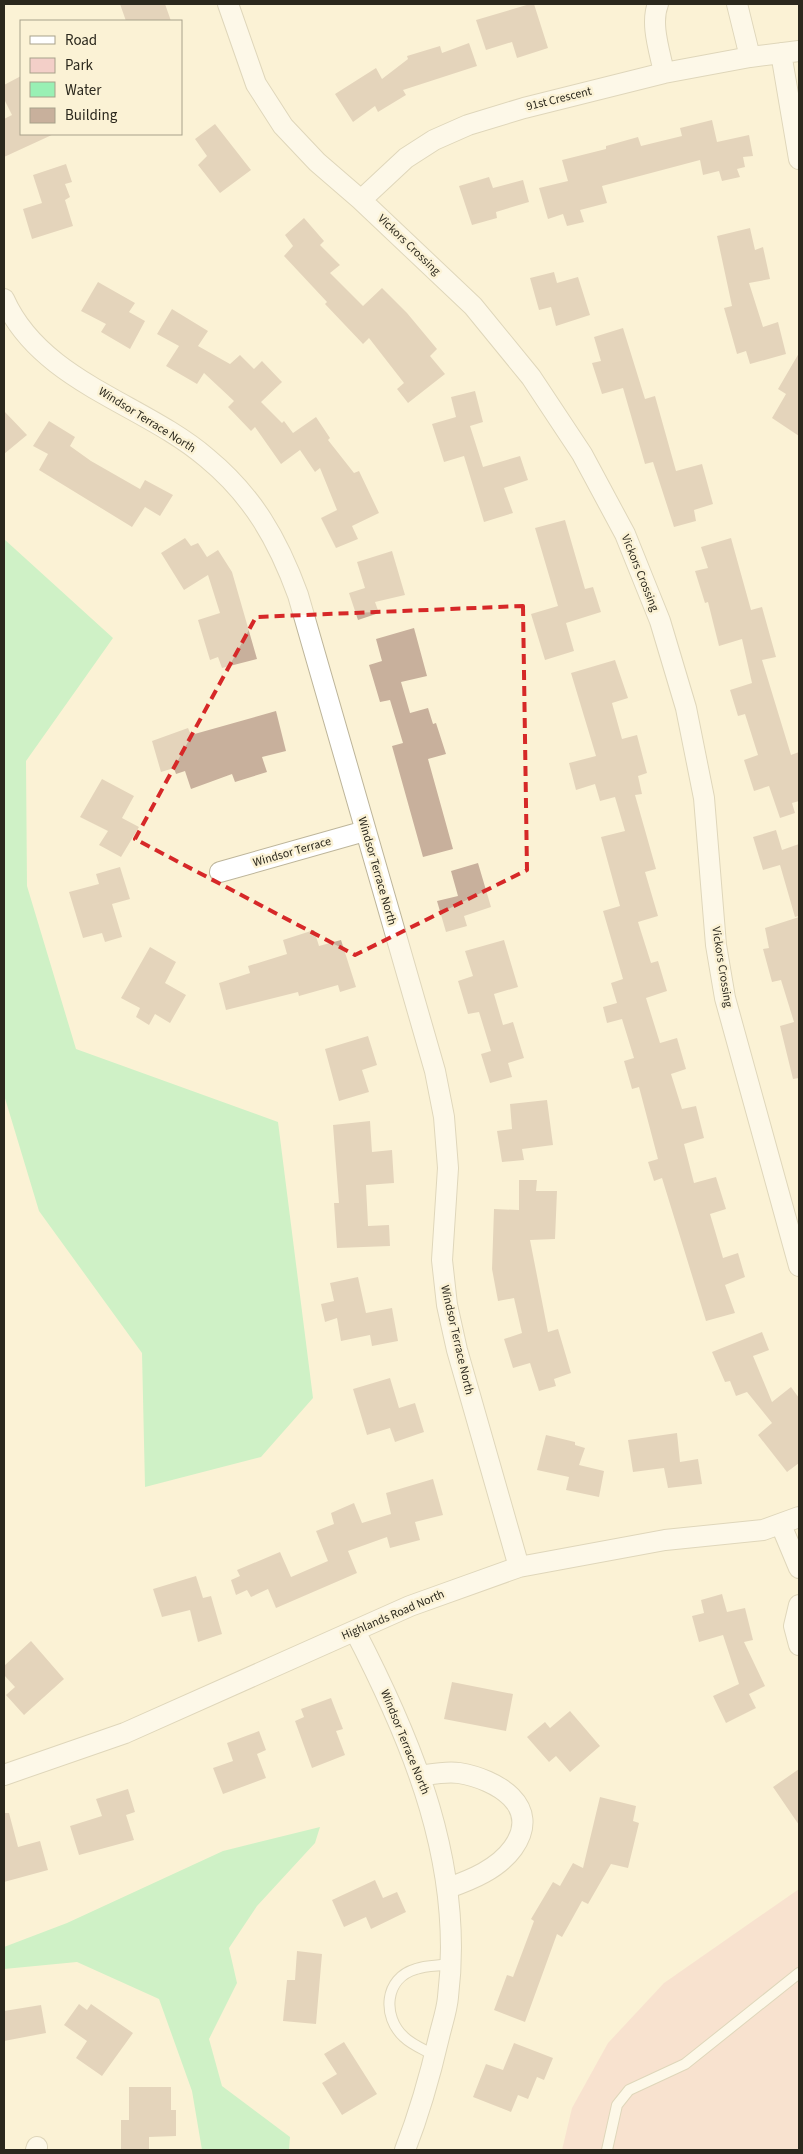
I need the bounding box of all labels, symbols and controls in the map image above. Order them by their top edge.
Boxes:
legend [20,20,182,135]
text: Road [65,30,97,51]
text: Park [65,55,94,76]
text: Water [65,80,102,101]
street label: 91st Crescent [525,83,593,115]
text: Building [65,105,118,126]
street label: Vickors Crossing [374,211,444,279]
street label: Windsor Terrace North [95,383,199,457]
street label: Vickors Crossing [617,532,663,614]
street label: Windsor Terrace North [353,815,401,927]
street label: Windsor Terrace [251,833,333,871]
street label: Vickors Crossing [707,925,737,1009]
street label: Windsor Terrace North [436,1284,478,1396]
street label: Highlands Road North [339,1586,447,1644]
street label: Windsor Terrace North [376,1687,434,1797]

